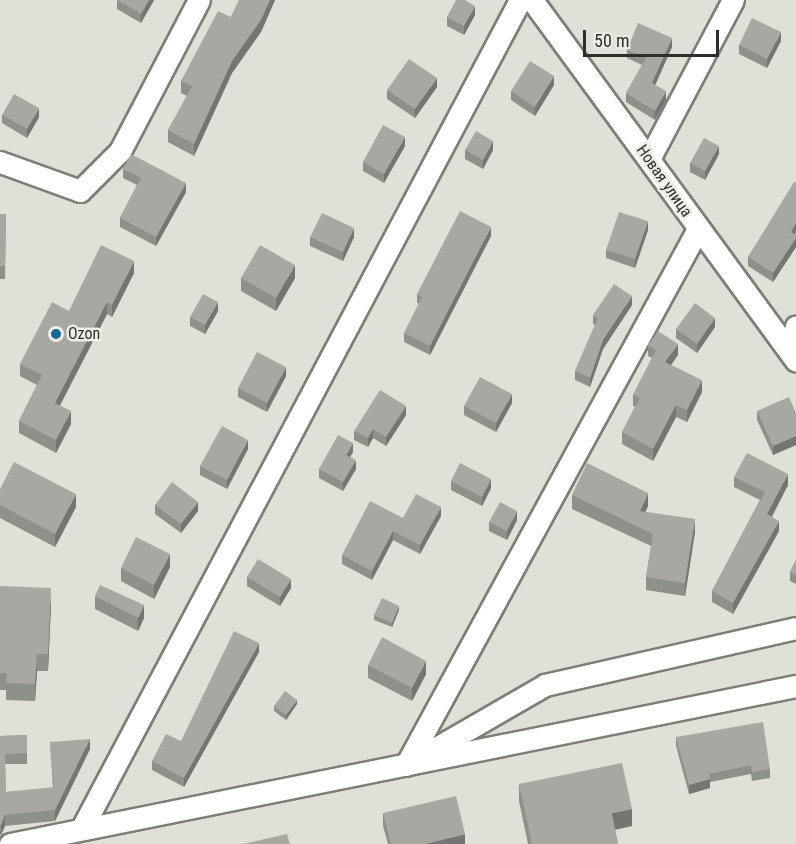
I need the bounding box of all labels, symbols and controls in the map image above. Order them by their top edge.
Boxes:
scale bar [586,18,722,56]
text: 50 m [594,30,629,51]
street label: Новая улица [632,141,696,221]
place label: Ozon [68,324,100,344]
marker: Ozon [49,327,63,341]

